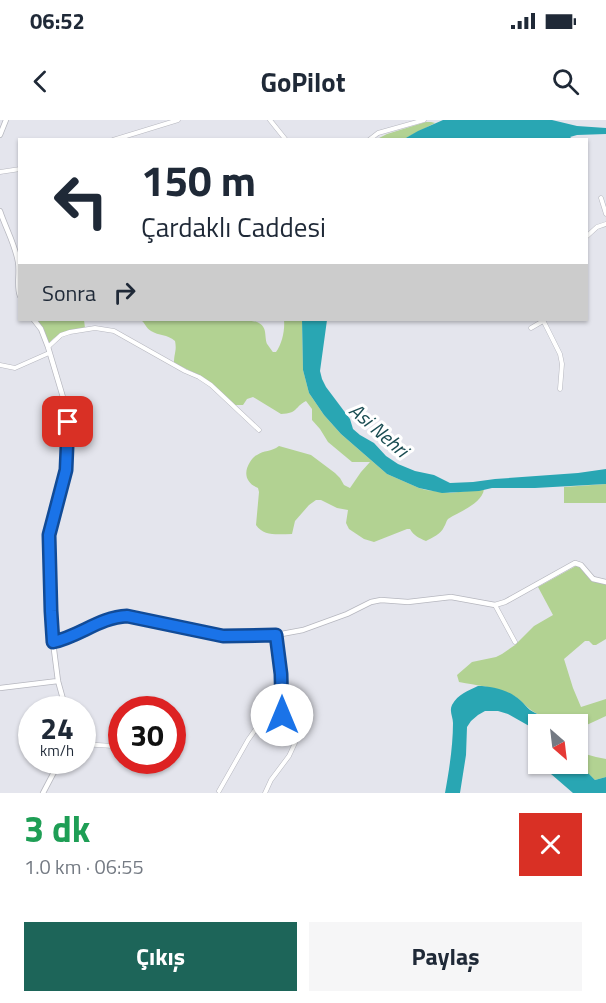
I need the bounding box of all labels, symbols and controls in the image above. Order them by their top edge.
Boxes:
text: 06:52 [30,4,85,38]
text: GoPilot [260,61,346,102]
icon: back [24,65,57,98]
icon: search [549,65,582,98]
text: 150 m [141,148,256,212]
icon: left [42,162,120,240]
text: Çardaklı Caddesi [141,206,326,247]
text: Sonra [42,276,96,310]
icon: right [108,276,141,309]
water label: Asi Nehri [343,395,418,466]
pin [42,396,93,447]
icon: arrive [51,405,84,438]
position arrow [250,683,314,747]
speed limit sign: 30 [108,696,186,774]
text: 24 [40,705,74,751]
north arrow [528,714,588,774]
map controls [528,714,588,774]
text: km/h [40,739,74,762]
text: 3 dk [24,801,90,856]
button: close [519,813,582,876]
text: 1.0 km · 06:55 [24,851,144,882]
button: Çıkış [24,922,297,991]
button: Paylaş [309,922,582,991]

